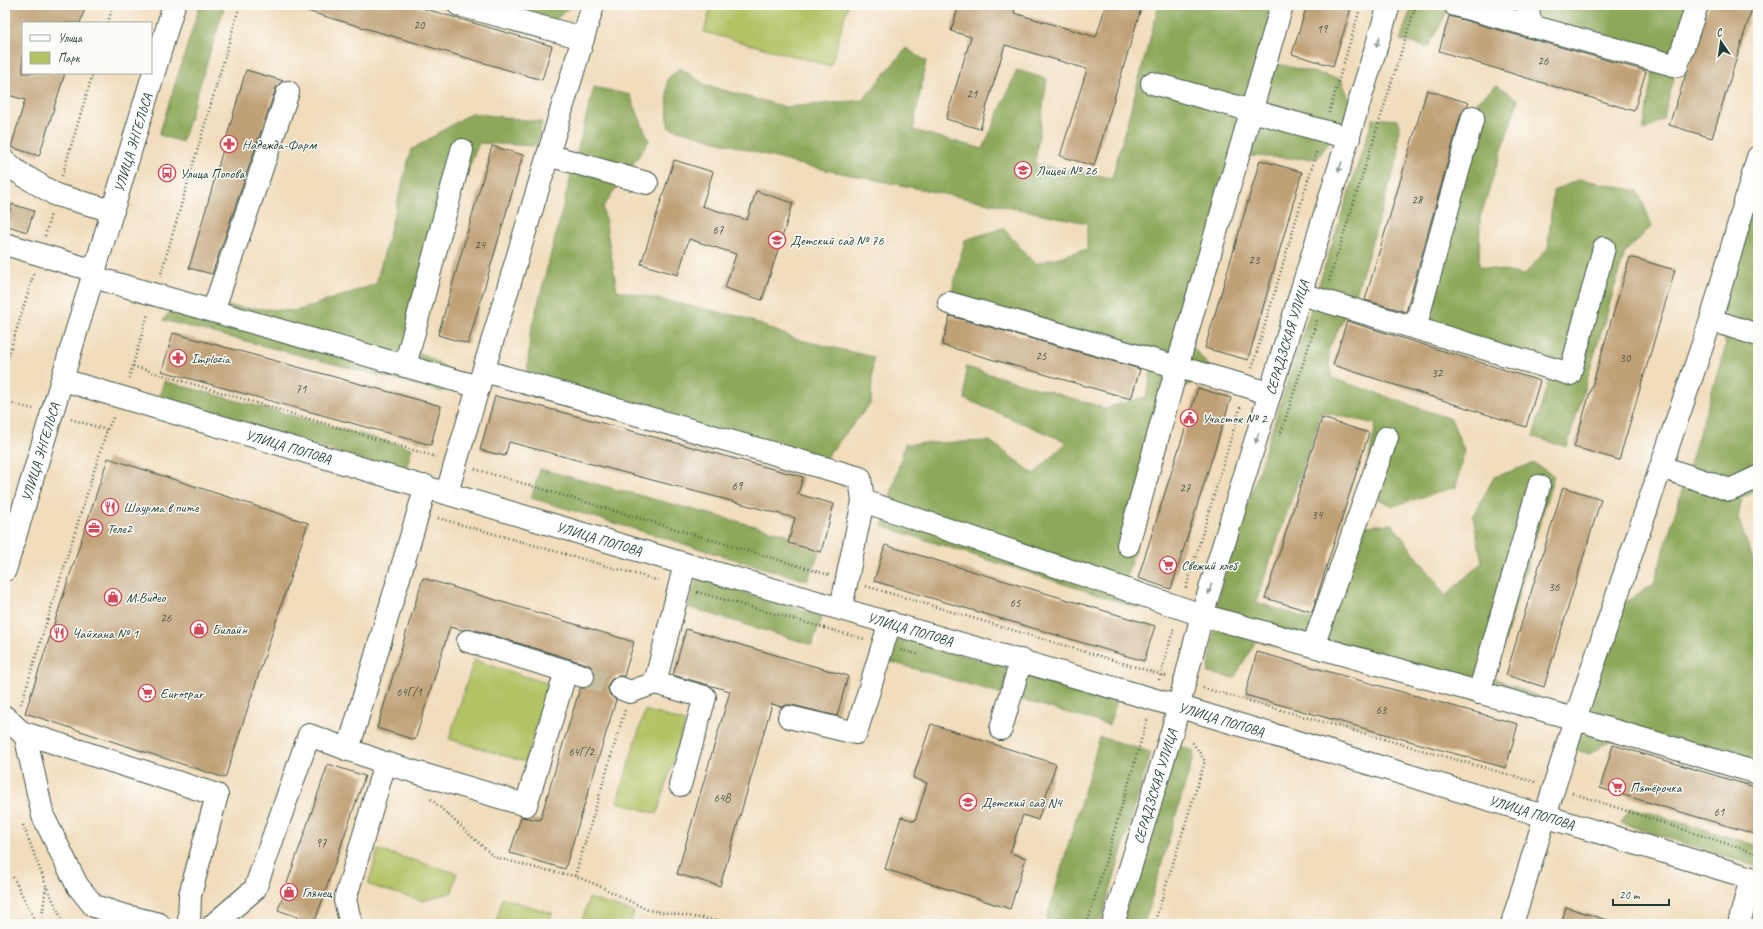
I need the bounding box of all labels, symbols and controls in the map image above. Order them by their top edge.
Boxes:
house number: 20 [414,17,426,33]
house number: 19 [1317,21,1329,37]
legend [22,22,152,74]
north arrow [1701,22,1741,62]
text: С [1715,24,1725,40]
text: Улица [58,30,83,46]
one-way arrow [1375,37,1381,49]
text: Парк [58,50,81,66]
house number: 26 [1538,53,1549,69]
house number: 21 [967,86,978,102]
street label: УЛИЦА ЭНГЕЛЬСА [111,91,156,194]
pharmacy icon: Надежда-Фарм [219,134,239,154]
place label: Надежда-Фарм [242,136,318,153]
school or university icon: Лицей № 26 [1013,160,1033,180]
one-way arrow [1337,161,1343,173]
place label: Лицей № 26 [1036,162,1097,179]
bus stop icon: Улица Попова [157,163,177,183]
place label: Улица Попова [180,165,245,182]
house number: 28 [1412,192,1424,208]
house number: 67 [713,222,724,238]
school or university icon: Детский сад № 76 [767,230,787,250]
place label: Детский сад № 76 [790,232,884,249]
house number: 24 [475,237,487,253]
house number: 23 [1249,252,1261,268]
street label: СЕРАДЗСКАЯ УЛИЦА [1262,277,1313,397]
pharmacy icon: Implozia [168,348,188,368]
house number: 25 [1036,348,1047,364]
place label: Implozia [191,350,231,367]
house number: 30 [1620,350,1632,366]
house number: 32 [1432,365,1444,381]
house number: 71 [296,381,307,397]
street label: УЛИЦА ЭНГЕЛЬСА [18,400,64,503]
public building icon: Участок № 2 [1179,408,1199,428]
place label: Участок № 2 [1202,410,1268,427]
street label: УЛИЦА ПОПОВА [243,426,334,468]
one-way arrow [1254,432,1260,444]
house number: 69 [732,478,744,494]
house number: 27 [1180,480,1191,496]
restaurant icon: Шаурма в пите [100,497,120,517]
place label: Шаурма в пите [123,499,200,516]
house number: 34 [1312,507,1324,523]
office icon: Теле2 [84,518,104,538]
street label: УЛИЦА ПОПОВА [554,518,645,560]
place label: Теле2 [107,520,134,537]
supermarket icon: Свежий хлеб [1158,555,1178,575]
place label: Свежий хлеб [1181,557,1239,574]
house number: 36 [1549,579,1560,595]
one-way arrow [1207,584,1213,596]
shop icon: М.Видео [103,587,123,607]
place label: М.Видео [126,589,167,606]
house number: 65 [1010,595,1021,611]
street label: УЛИЦА ПОПОВА [865,609,956,650]
house number: 26 [161,610,172,626]
shop icon: Билайн [189,619,209,639]
place label: Билайн [212,621,248,638]
restaurant icon: Чайхана № 1 [49,623,69,643]
place label: Чайхана № 1 [72,625,139,642]
supermarket icon: Eurospar [137,683,157,703]
house number: 64Г/1 [396,684,422,700]
place label: Eurospar [160,685,205,702]
street label: УЛИЦА ПОПОВА [1176,699,1267,741]
house number: 63 [1376,702,1388,718]
street label: СЕРАДЗСКАЯ УЛИЦА [1130,726,1181,846]
house number: 64Г/2 [568,744,595,760]
supermarket icon: Пятёрочка [1607,777,1627,797]
place label: Пятёрочка [1630,779,1683,796]
house number: 64В [714,790,731,806]
school or university icon: Детский сад N4 [958,792,978,812]
street label: УЛИЦА ПОПОВА [1487,792,1577,834]
place label: Детский сад N4 [981,794,1064,811]
house number: 61 [1714,804,1725,820]
house number: 97 [316,835,327,851]
scale bar [1613,881,1669,907]
shop icon: Глянец [279,882,299,902]
place label: Глянец [302,884,333,901]
text: 20 m [1619,887,1641,903]

